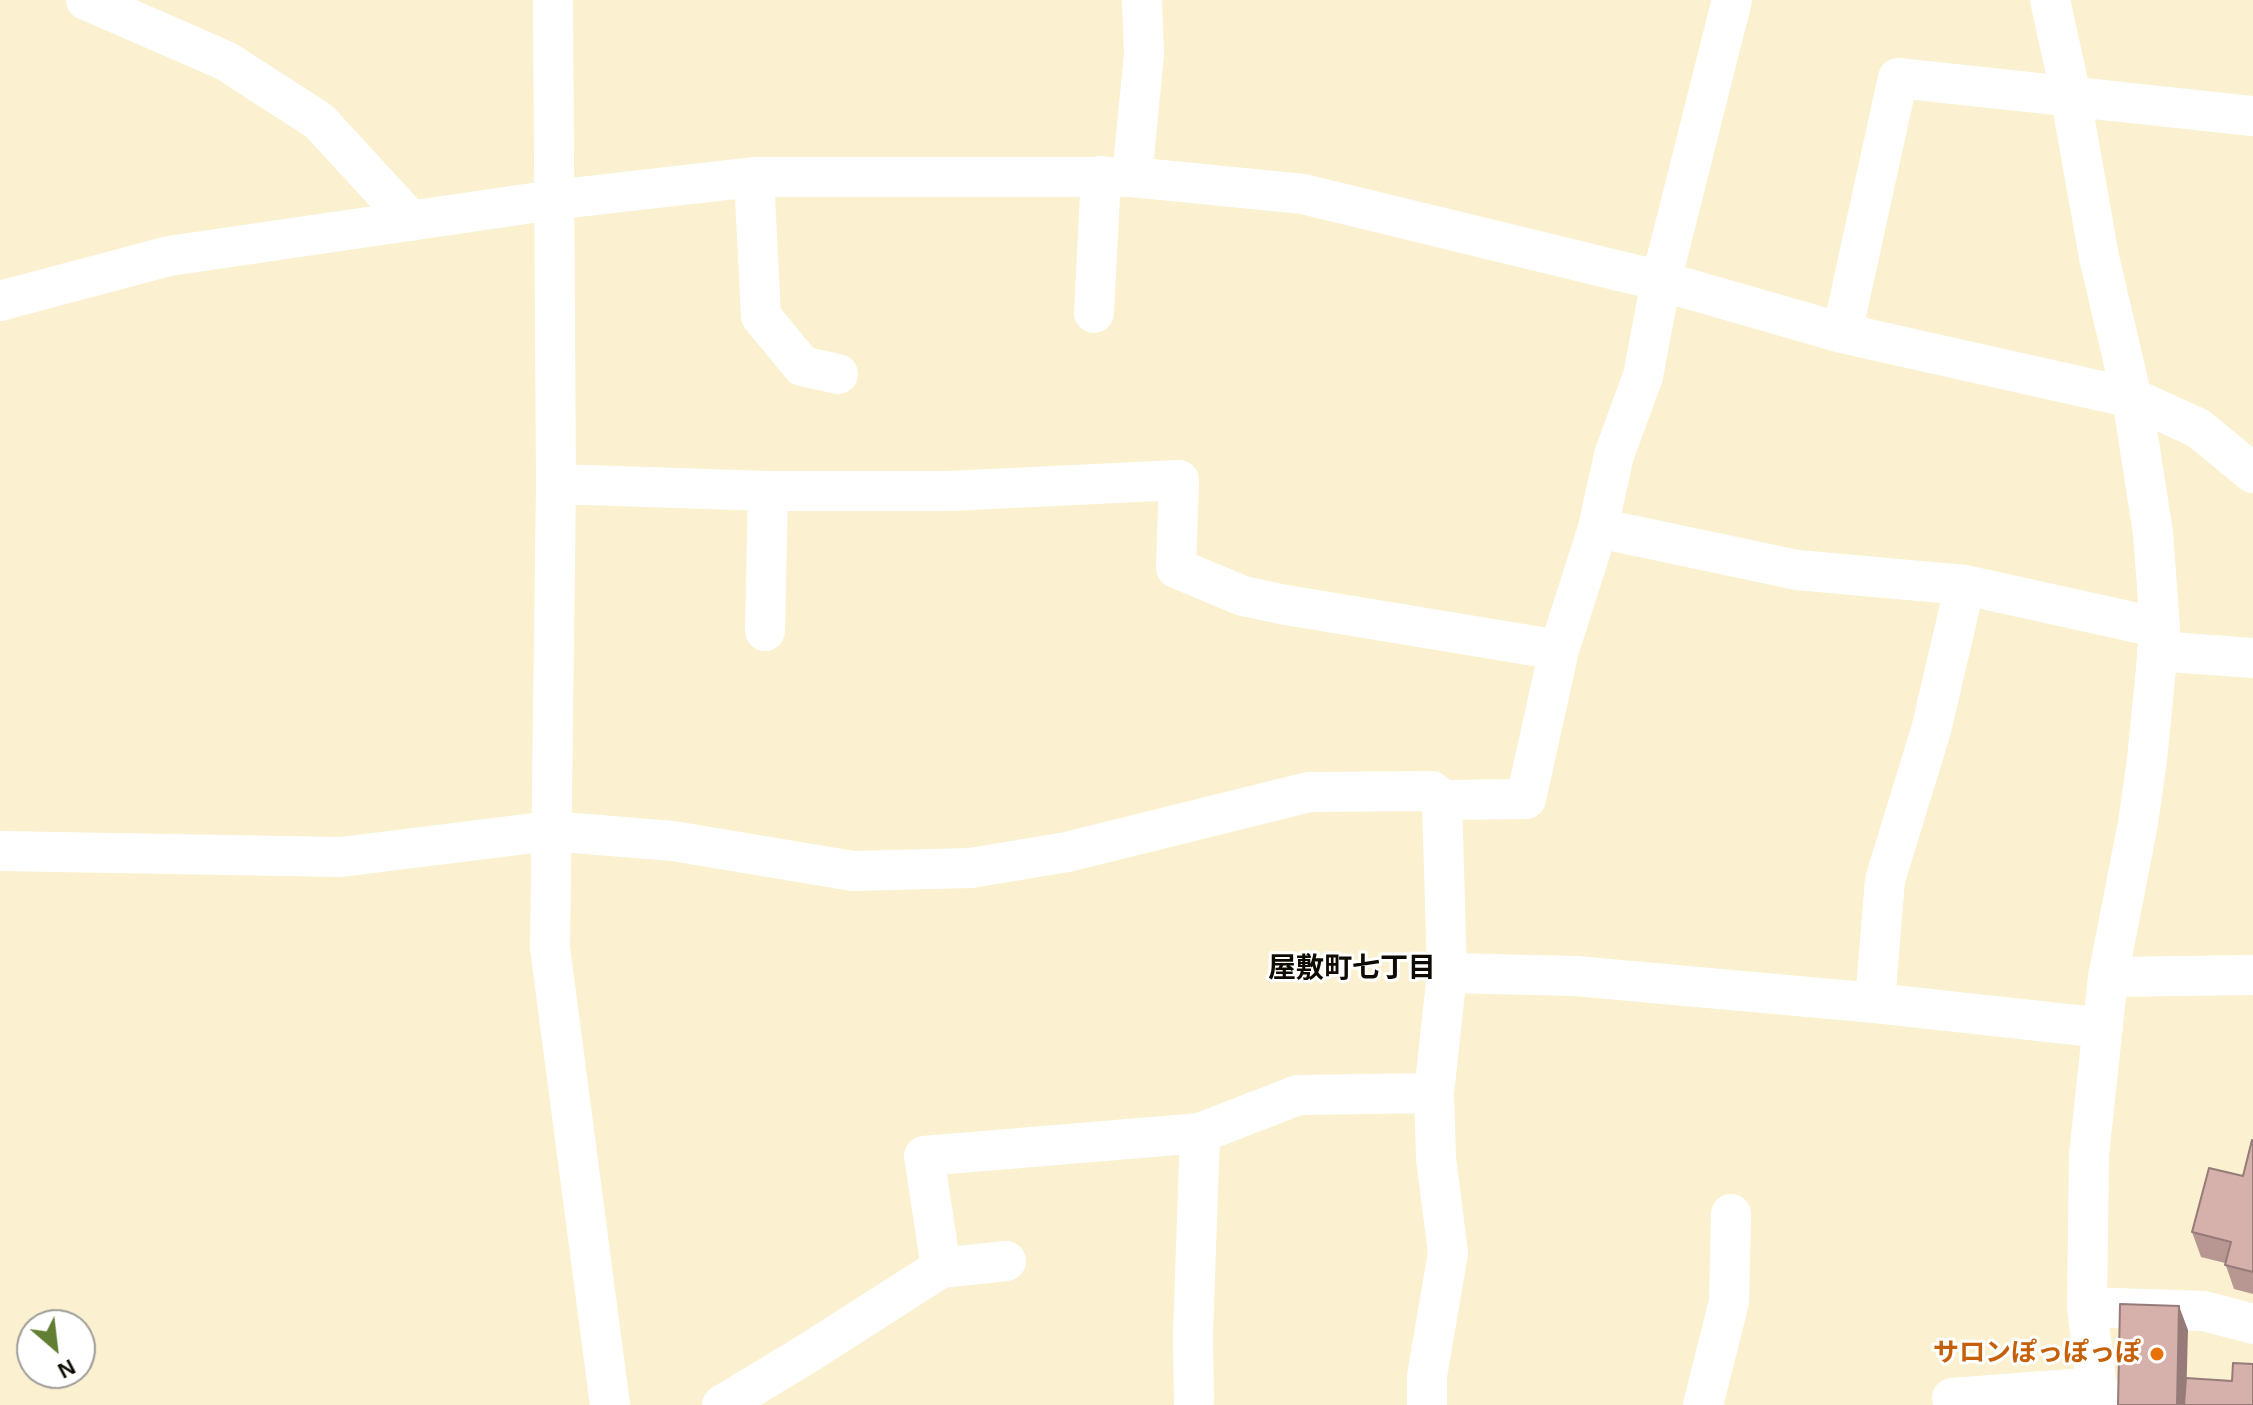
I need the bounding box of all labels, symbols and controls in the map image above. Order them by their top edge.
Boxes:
district label: 屋敷町七丁目 [1268,952,1436,986]
north arrow [16,1309,96,1389]
place label: サロンぽっぽっぽ [1933,1338,2141,1370]
marker: サロンぽっぽっぽ [2148,1345,2166,1363]
text: N [54,1354,79,1384]

